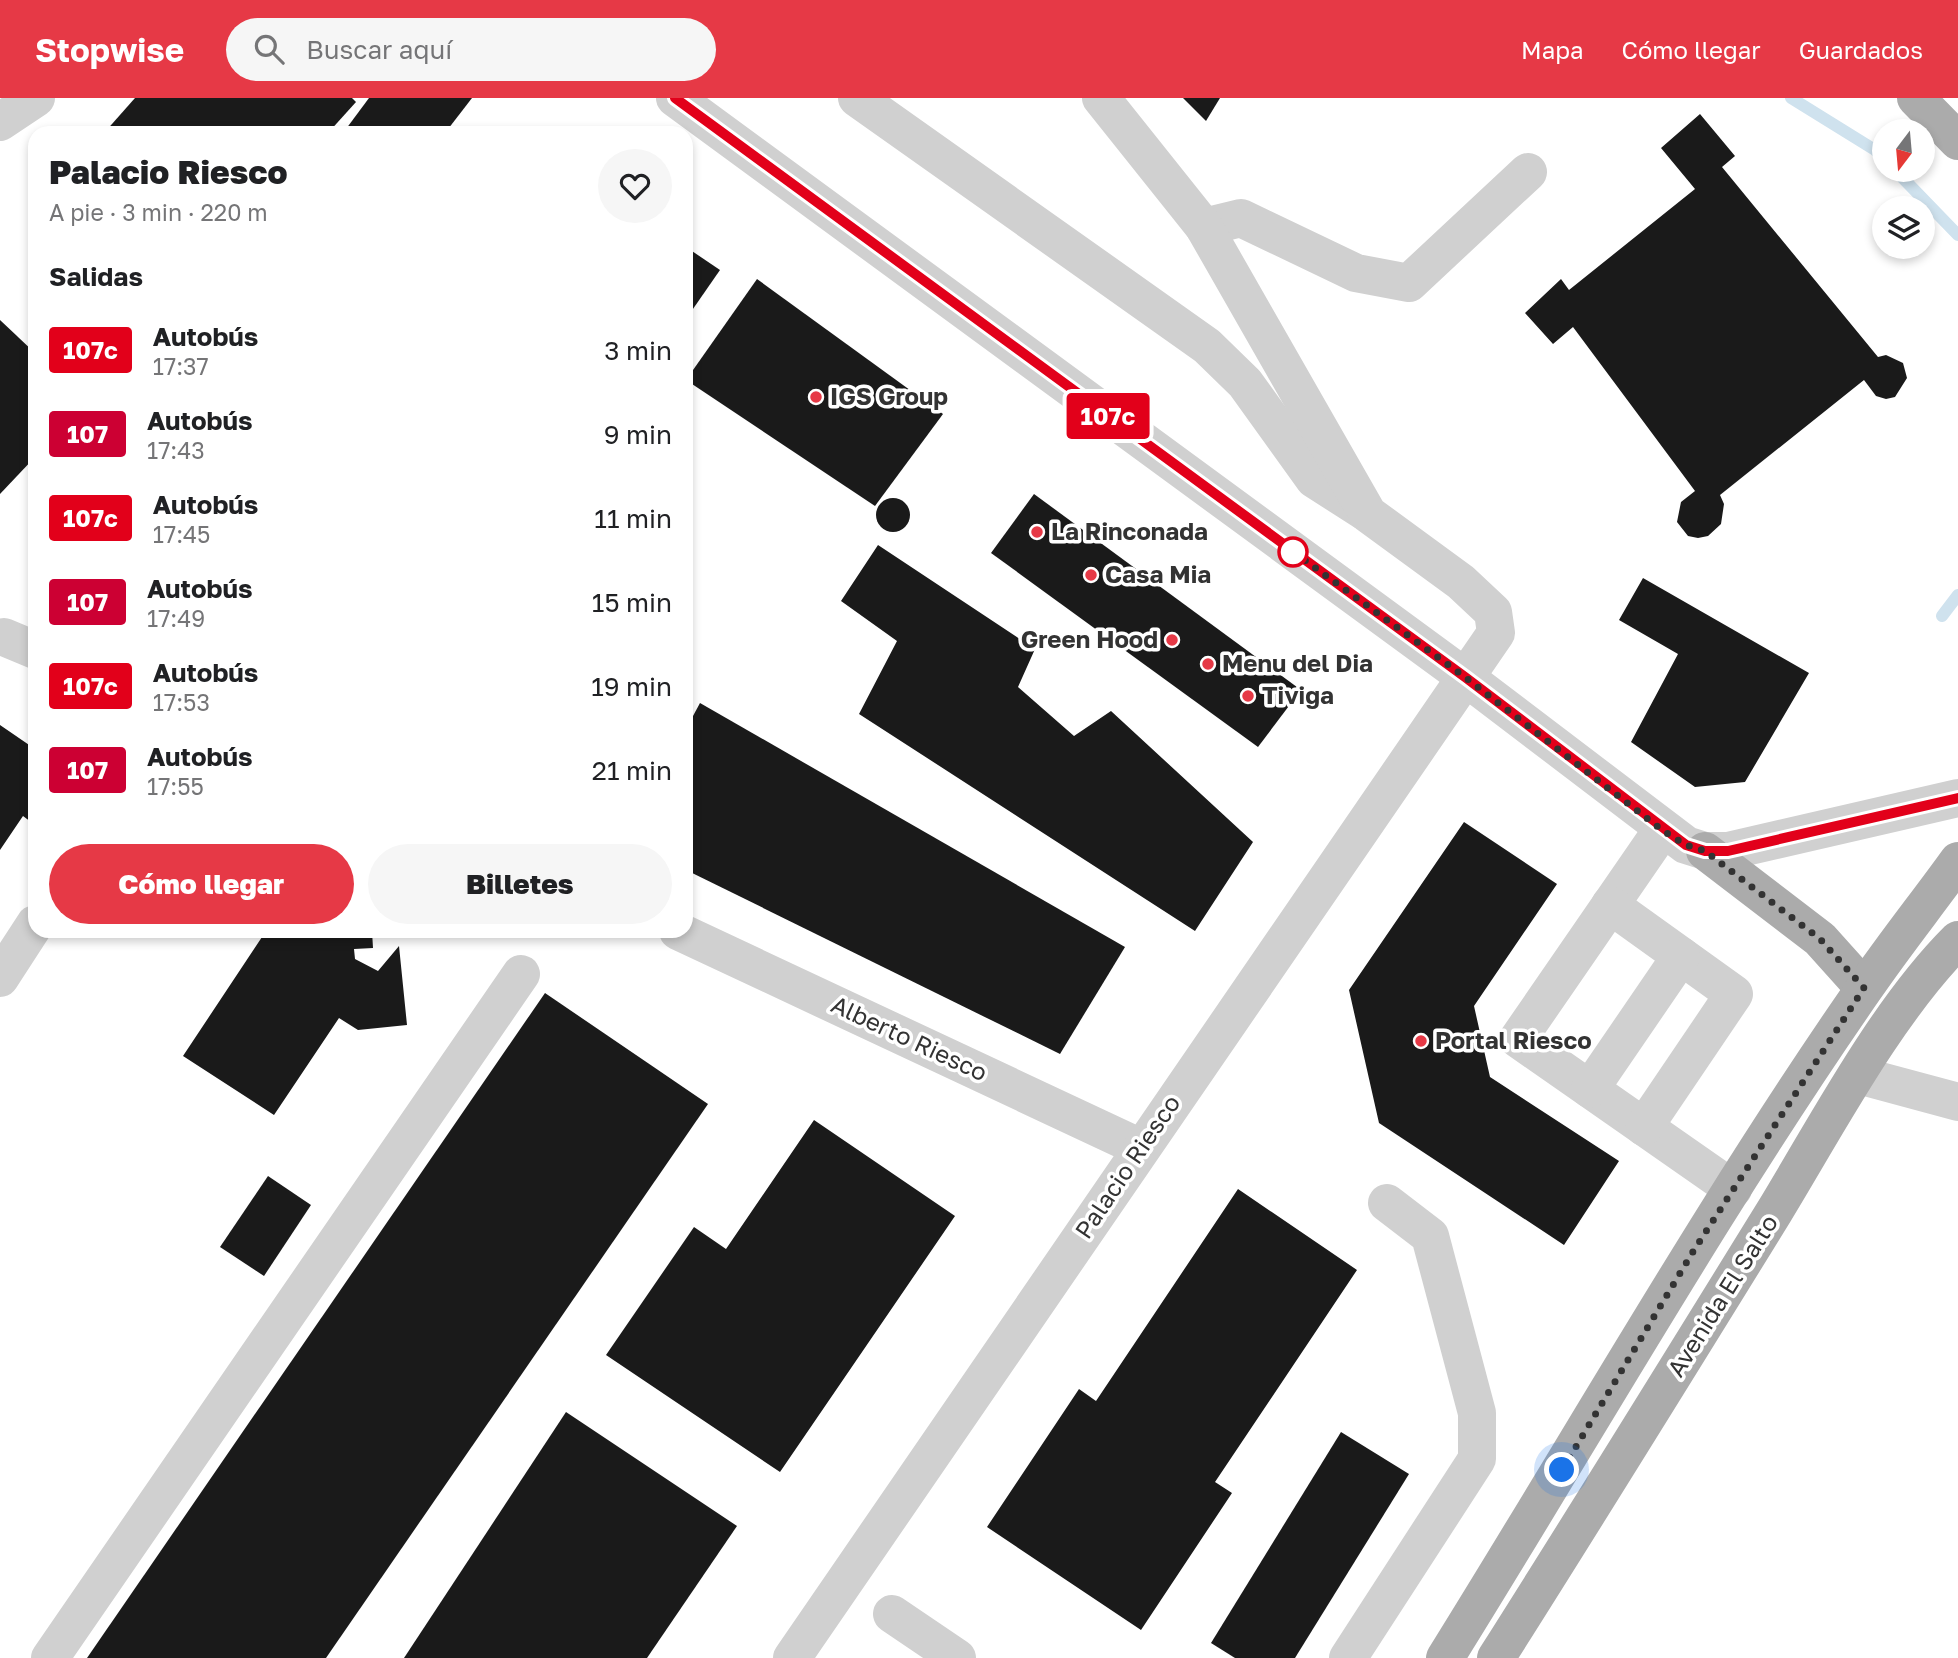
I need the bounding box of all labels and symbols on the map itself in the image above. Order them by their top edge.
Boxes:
north arrow [1872,119,1936,182]
place label: IGS Group [830,381,948,410]
marker: IGS Group [808,389,824,405]
line badge: 107c [1059,393,1157,439]
place label: La Rinconada [1051,516,1208,545]
marker: La Rinconada [1029,524,1045,540]
unlabelled marker [1278,537,1308,567]
place label: Casa Mia [1105,559,1211,588]
marker: Casa Mia [1083,567,1099,583]
place label: Green Hood [1021,624,1158,653]
marker: Green Hood [1164,632,1180,648]
place label: Menu del Dia [1222,648,1373,677]
marker: Menu del Dia [1200,656,1216,672]
place label: Tiviga [1262,680,1334,709]
marker: Tiviga [1240,688,1256,704]
street label: Alberto Riesco [827,989,992,1086]
place label: Portal Riesco [1435,1025,1592,1054]
marker: Portal Riesco [1413,1033,1429,1049]
street label: Palacio Riesco [1068,1089,1185,1244]
street label: Avenida El Salto [1660,1209,1783,1382]
your location [1544,1452,1579,1487]

